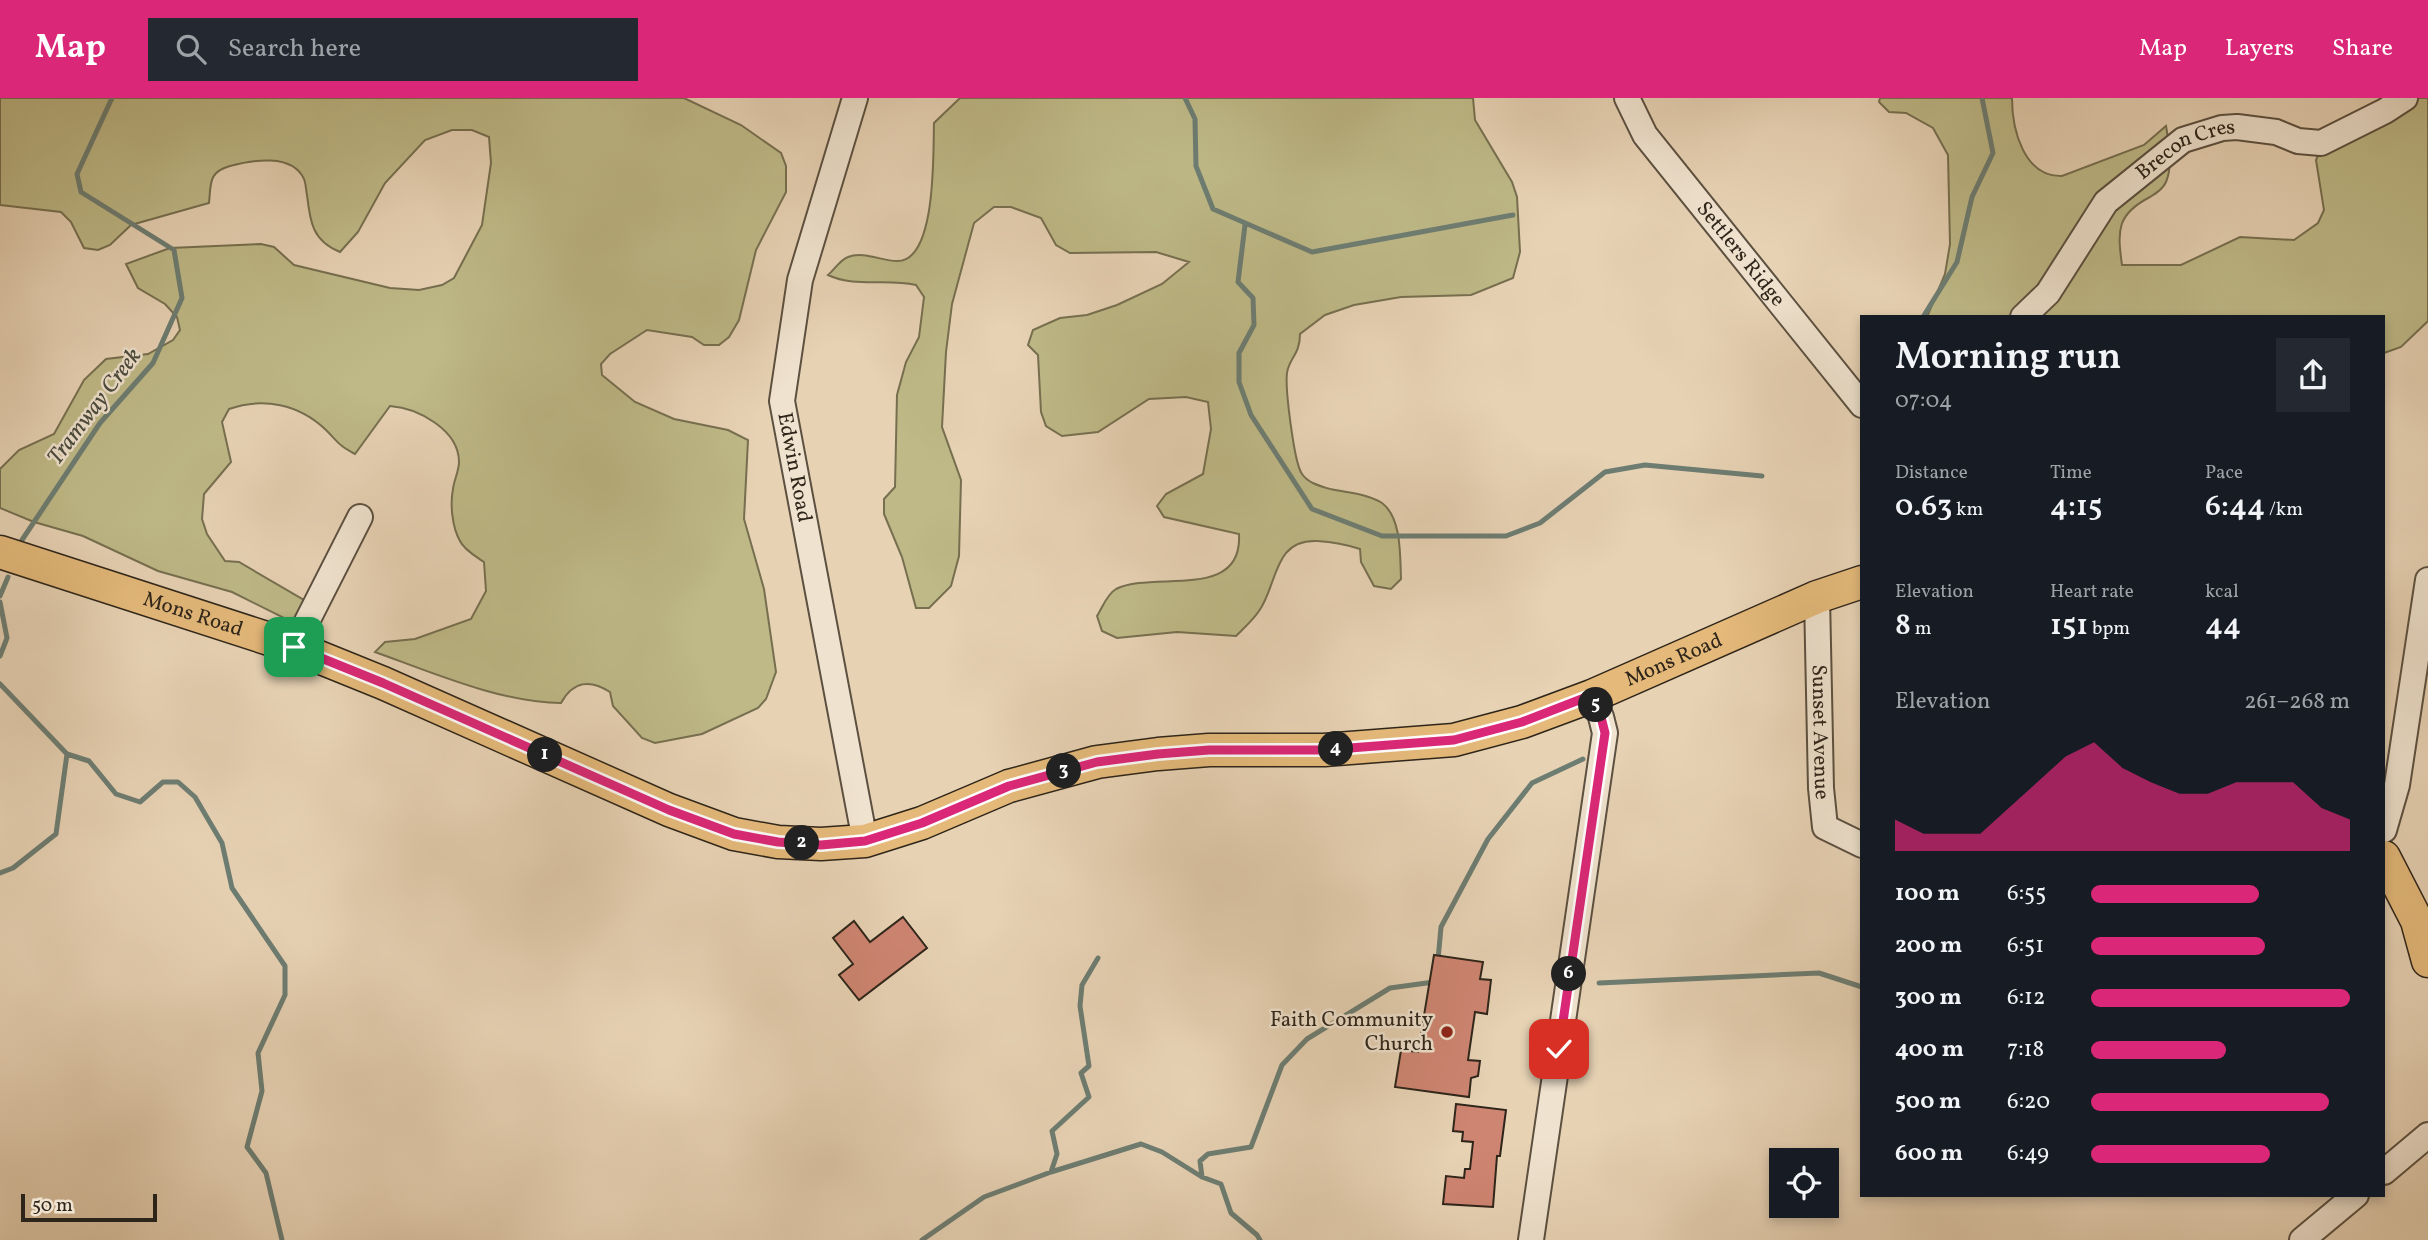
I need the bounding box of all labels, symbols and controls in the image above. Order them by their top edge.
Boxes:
search box [148,18,638,81]
text: Map [35,26,106,72]
icon: search [172,30,210,68]
text: Search here [228,31,361,67]
text: Map [2139,32,2187,66]
text: Layers [2225,32,2294,66]
text: Share [2332,32,2393,66]
street label: Brecon Cres [2130,113,2236,187]
street label: Settlers Ridge [1689,195,1792,313]
text: Morning run [1895,332,2121,385]
button: share [2276,338,2350,412]
water label: Tramway Creek [40,342,150,472]
text: 07:04 [1895,385,1952,417]
street label: Edwin Road [770,410,819,525]
text: Distance [1895,460,1968,486]
text: Time [2050,460,2092,486]
text: Pace [2205,460,2243,486]
text: 0.63 [1895,486,1952,528]
text: 4:15 [2050,486,2102,528]
text: 6:44 [2205,486,2265,528]
text: km [1952,497,1983,523]
text: /km [2265,497,2303,523]
text: Elevation [1895,579,1974,605]
text: Heart rate [2050,579,2134,605]
text: kcal [2205,579,2239,605]
street label: Mons Road [139,585,247,644]
text: 8 [1895,605,1911,647]
text: 151 [2050,605,2088,647]
text: 44 [2205,605,2241,647]
text: m [1911,616,1932,642]
text: bpm [2088,616,2130,642]
pin [264,617,324,677]
street label: Mons Road [1621,626,1727,694]
icon: arrive [275,628,313,666]
street label: Sunset Avenue [1804,664,1837,801]
text: Elevation [1895,686,1991,718]
text: 261–268 m [2244,686,2350,718]
pin: 5 [1578,688,1614,722]
text: 5 [1591,691,1600,717]
pin: 4 [1318,732,1354,766]
text: 4 [1330,735,1341,761]
pin: 1 [528,738,562,772]
text: 1 [541,741,548,767]
pin: 3 [1046,754,1082,788]
text: 3 [1059,757,1068,783]
pin: 2 [784,826,820,860]
text: 2 [797,829,806,855]
text: 100 m [1895,878,1960,910]
text: 6:55 [2007,878,2046,910]
text: 200 m [1895,930,1962,962]
text: 6:51 [2007,930,2044,962]
pin: 6 [1552,956,1586,992]
text: 6 [1563,960,1574,986]
text: 300 m [1895,982,1962,1014]
text: 6:12 [2007,982,2045,1014]
place label: Faith Community Church [1270,1006,1434,1059]
pin [1529,1019,1589,1079]
marker: Faith Community Church [1439,1024,1455,1040]
icon: check [1540,1030,1578,1068]
text: 400 m [1895,1034,1964,1066]
text: 7:18 [2007,1034,2044,1066]
text: 500 m [1895,1086,1961,1118]
text: 6:20 [2007,1086,2050,1118]
text: 600 m [1895,1138,1963,1170]
text: 6:49 [2007,1138,2049,1170]
map controls [1769,1148,1839,1218]
button: locate [1769,1148,1839,1218]
scale bar [21,1191,158,1223]
text: 50 m [32,1193,73,1219]

